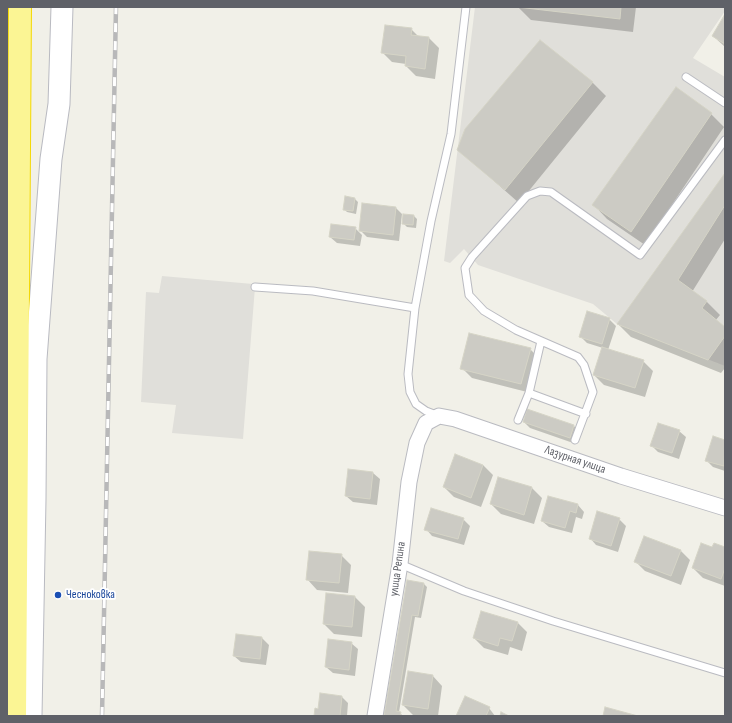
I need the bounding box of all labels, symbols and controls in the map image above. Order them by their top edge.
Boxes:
street label: Лазурная улица [543,443,607,477]
street label: улица Репина [387,541,409,597]
place label: Чесноковка [66,588,115,602]
marker: Чесноковка [53,590,63,600]

